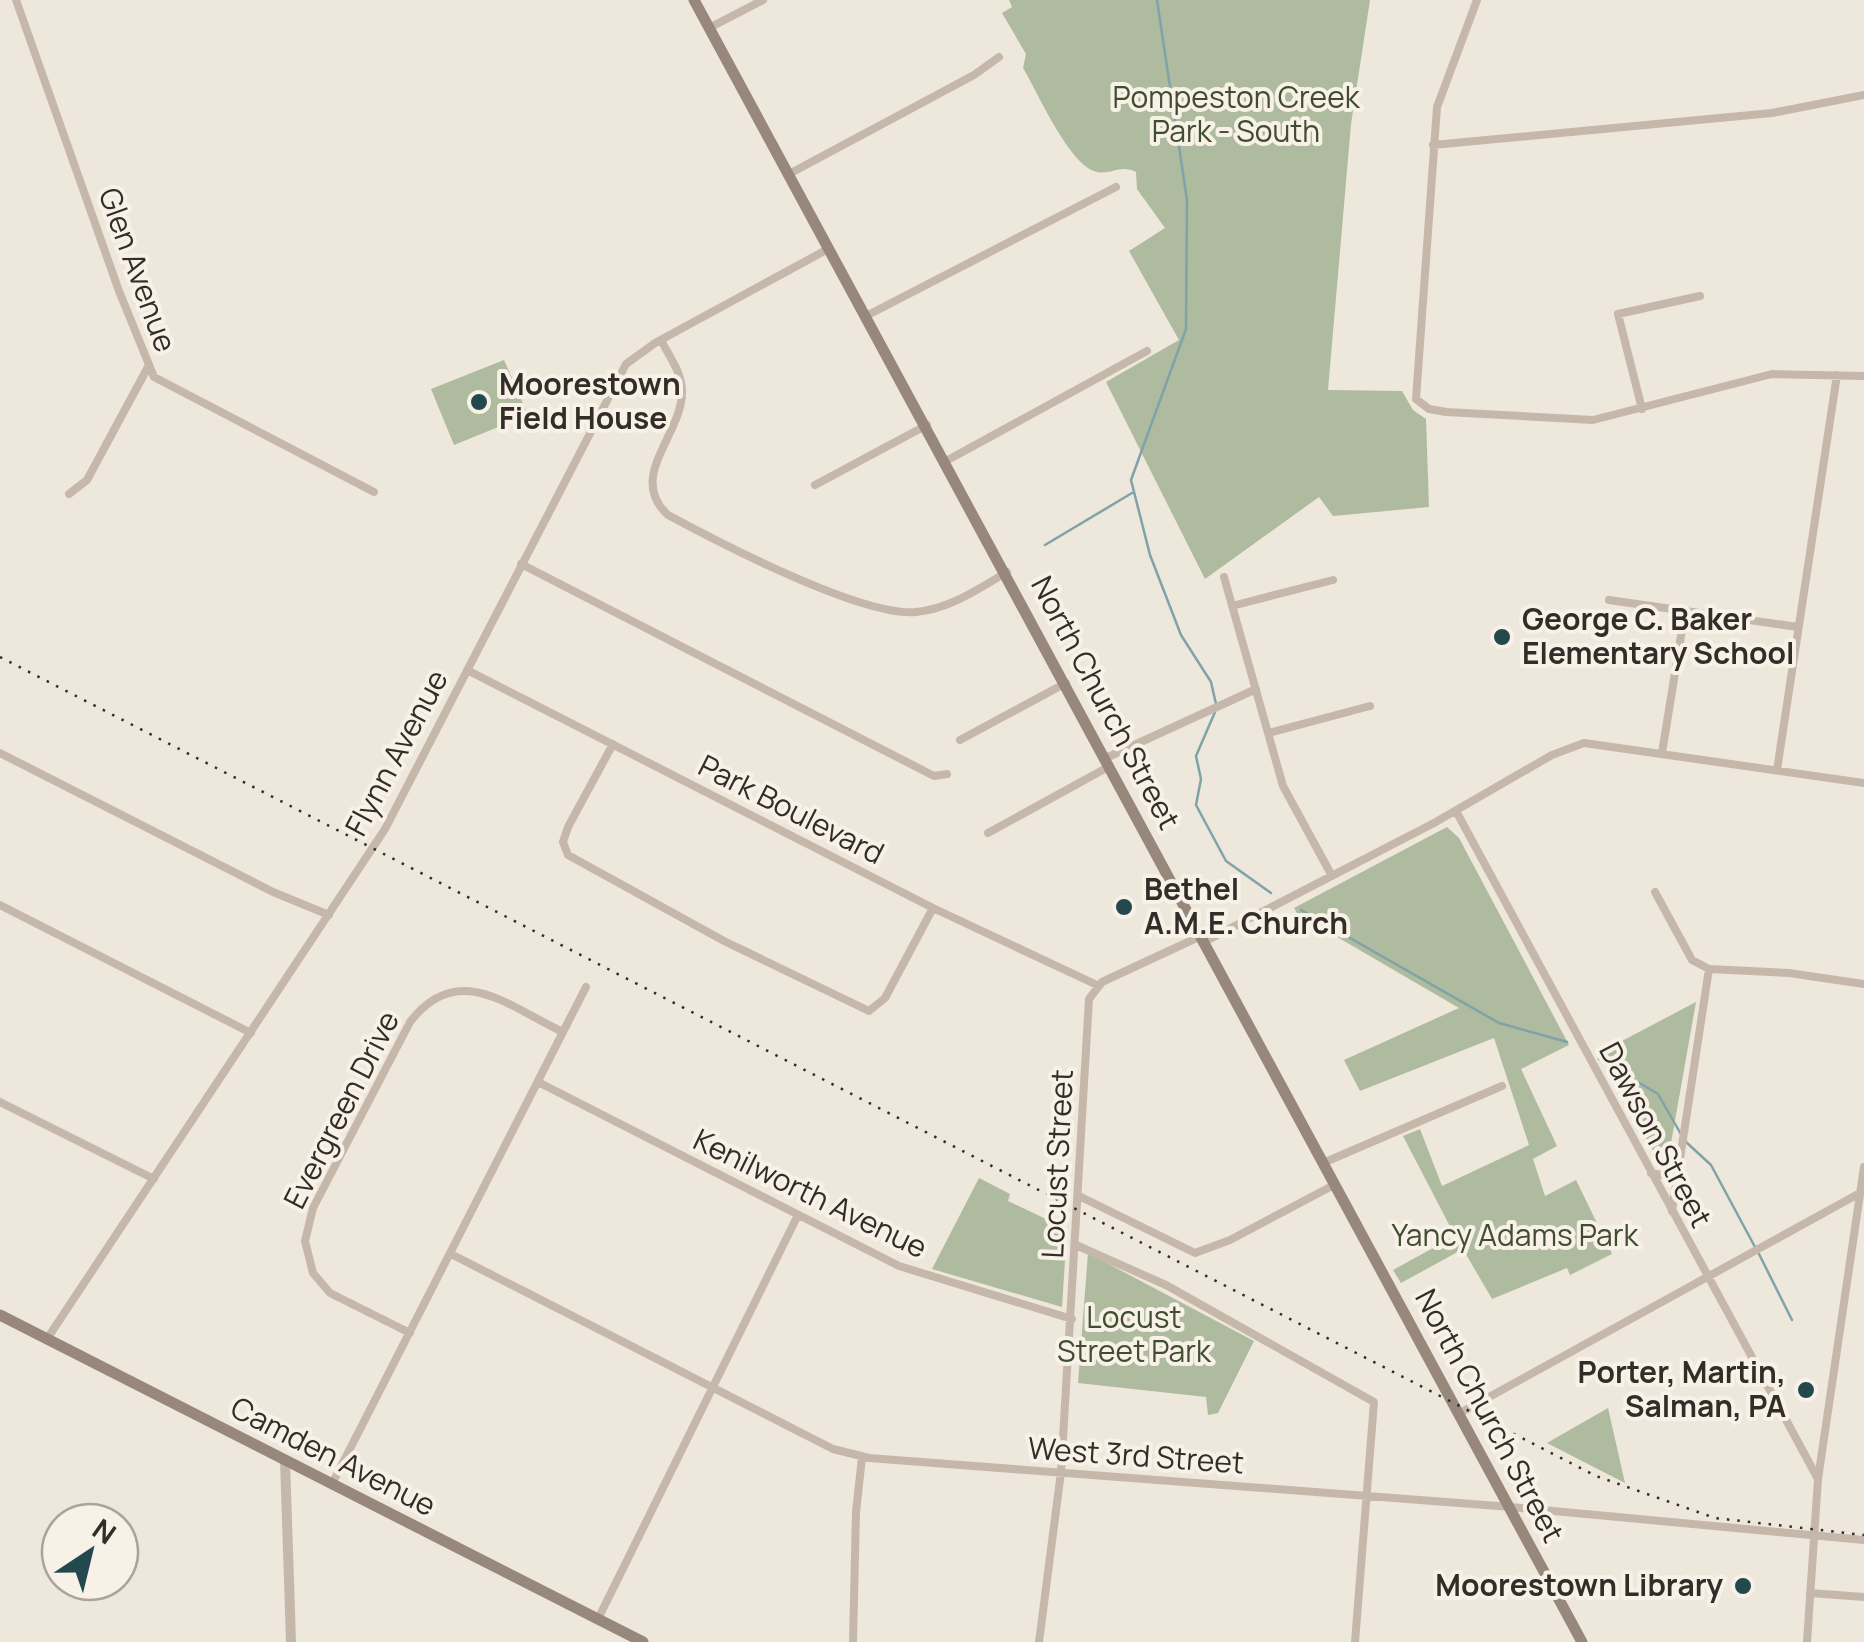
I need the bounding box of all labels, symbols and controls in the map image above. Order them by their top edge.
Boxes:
park label: Pompeston Creek Park - South [1112,76,1361,151]
street label: Glen Avenue [90,182,187,357]
place label: Moorestown Field House [499,363,681,438]
marker: Moorestown Field House [468,391,490,413]
street label: North Church Street [1022,569,1190,836]
place label: George C. Baker Elementary School [1522,598,1794,673]
marker: George C. Baker Elementary School [1491,626,1513,648]
street label: Flynn Avenue [335,662,457,842]
street label: Park Boulevard [692,744,891,873]
place label: Bethel A.M.E. Church [1144,868,1348,943]
marker: Bethel A.M.E. Church [1113,896,1135,918]
street label: Evergreen Drive [273,1004,408,1215]
street label: Dawson Street [1590,1035,1722,1234]
street label: Locust Street [1031,1068,1082,1260]
street label: Kenilworth Avenue [687,1118,934,1267]
park label: Yancy Adams Park [1392,1214,1640,1255]
street label: North Church Street [1406,1282,1574,1549]
park label: Locust Street Park [1057,1296,1212,1371]
place label: Porter, Martin, Salman, PA [1578,1351,1786,1426]
marker: Porter, Martin, Salman, PA [1795,1379,1817,1401]
street label: Camden Avenue [224,1386,443,1525]
street label: West 3rd Street [1027,1427,1246,1483]
north arrow [40,1502,140,1602]
text: N [86,1509,124,1552]
place label: Moorestown Library [1435,1564,1723,1605]
marker: Moorestown Library [1732,1575,1754,1597]

